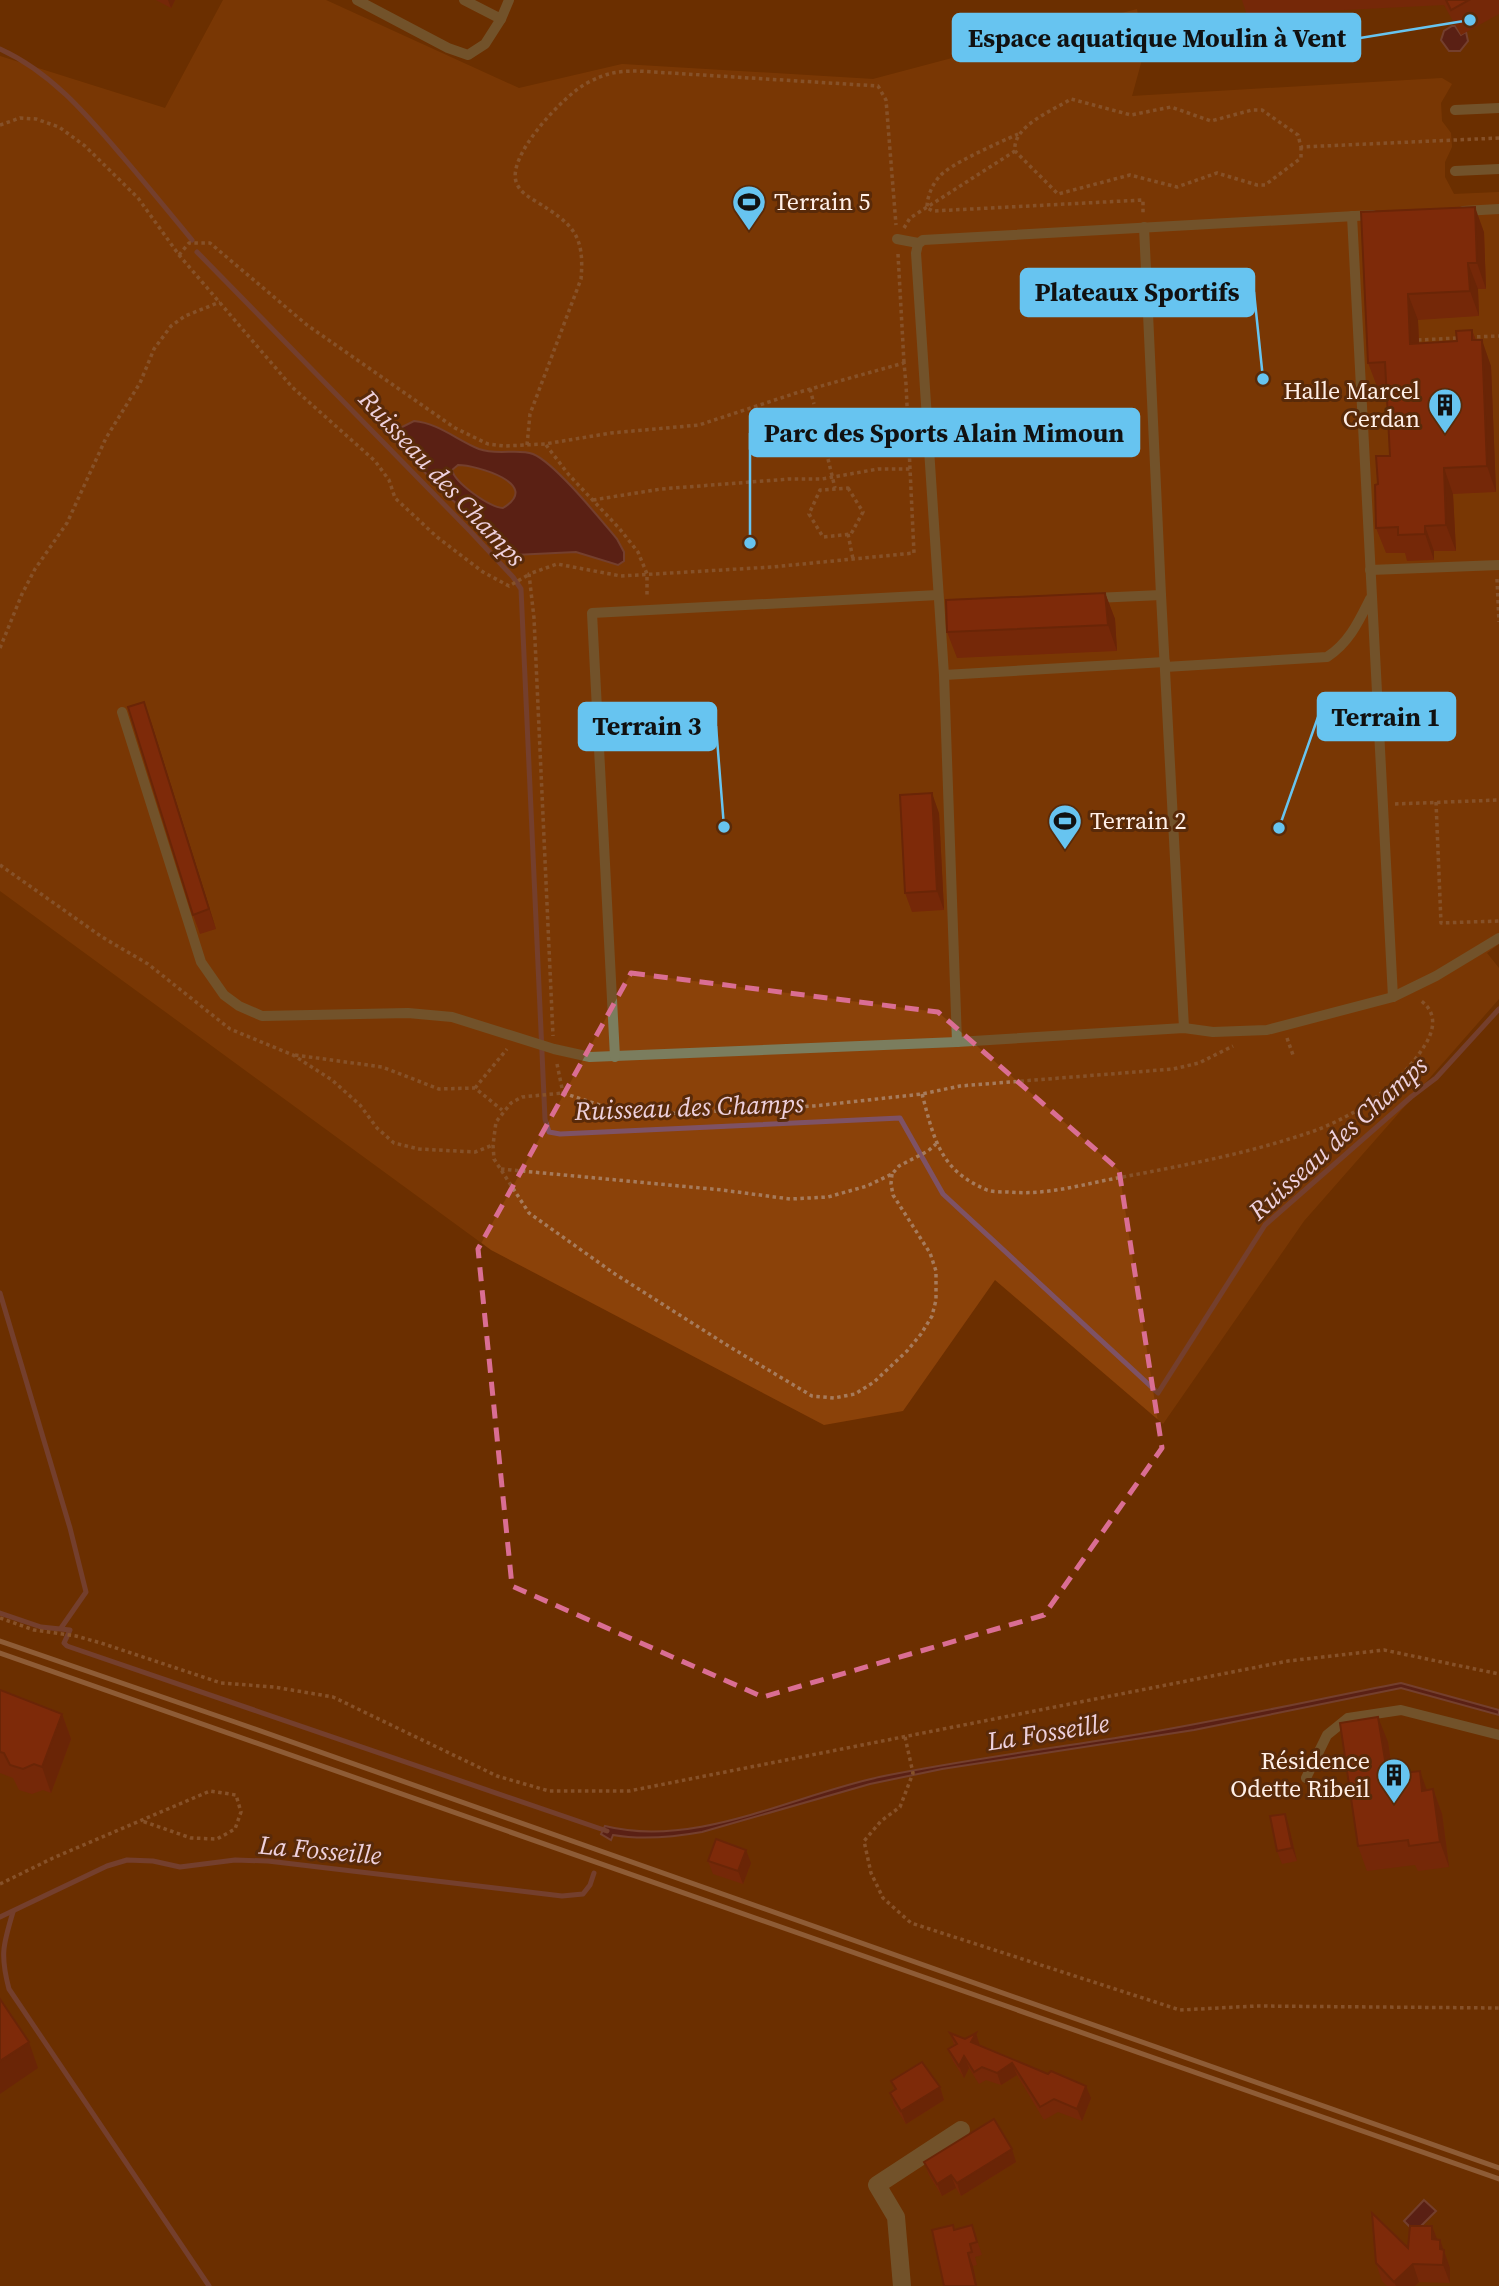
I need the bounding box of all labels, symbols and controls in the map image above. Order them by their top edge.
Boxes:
callout: Espace aquatique Moulin à Vent [953,14,1360,61]
text: Espace aquatique Moulin à Vent [968,20,1347,56]
sports icon: Terrain 5 [730,183,768,232]
place label: Terrain 5 [774,185,871,218]
callout: Plateaux Sportifs [1021,269,1254,316]
text: Plateaux Sportifs [1035,274,1240,310]
place label: Halle Marcel Cerdan [1283,374,1420,435]
water label: Ruisseau des Champs [350,381,534,575]
building icon: Halle Marcel Cerdan [1426,386,1464,435]
callout: Parc des Sports Alain Mimoun [750,409,1139,456]
text: Parc des Sports Alain Mimoun [764,415,1124,451]
callout: Terrain 1 [1318,693,1455,740]
text: Terrain 1 [1331,699,1441,735]
callout: Terrain 3 [579,703,716,750]
text: Terrain 3 [592,708,702,744]
sports icon: Terrain 2 [1046,802,1084,851]
place label: Terrain 2 [1090,804,1187,837]
water label: Ruisseau des Champs [1240,1047,1436,1229]
water label: Ruisseau des Champs [573,1085,805,1129]
water label: La Fosseille [983,1705,1112,1760]
place label: Résidence Odette Ribeil [1230,1744,1370,1805]
building icon: Résidence Odette Ribeil [1375,1756,1413,1805]
water label: La Fosseille [256,1827,383,1873]

